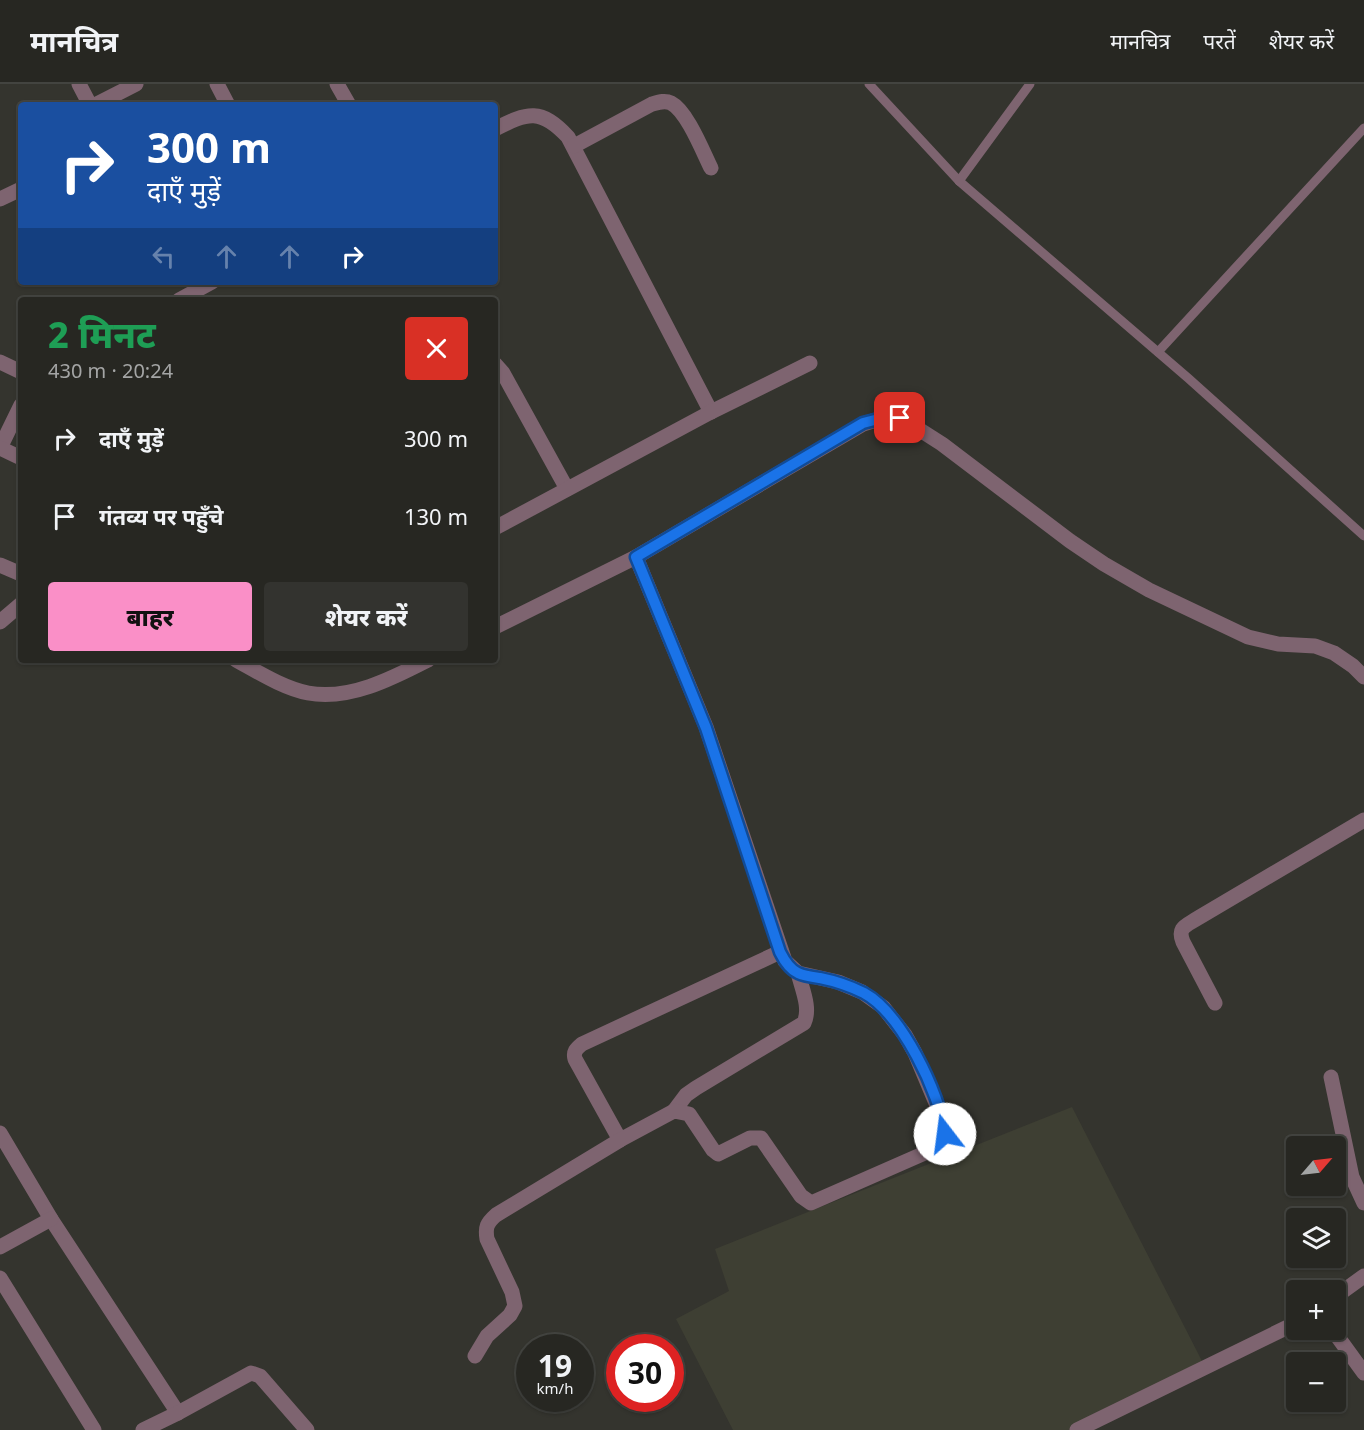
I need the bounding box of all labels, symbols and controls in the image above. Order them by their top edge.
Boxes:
text: मानचित्र [30,22,118,60]
text: मानचित्र [1110,27,1170,55]
text: परतें [1203,27,1236,55]
text: शेयर करें [1269,27,1334,55]
text: 300 m [147,118,271,175]
icon: right [48,126,126,204]
text: दाएँ मुड़ें [147,172,221,209]
icon: left [147,240,180,273]
icon: ahead [210,240,243,273]
icon: ahead [273,240,306,273]
icon: right [336,240,369,273]
text: 2 मिनट [48,310,156,359]
button: close [405,317,468,380]
text: 430 m · 20:24 [48,357,173,384]
pin [874,392,925,443]
icon: arrive [883,401,916,434]
icon: right [48,422,81,455]
text: दाएँ मुड़ें [99,423,164,453]
text: 300 m [404,423,468,453]
icon: arrive [48,500,81,533]
text: गंतव्य पर पहुँचे [99,501,224,531]
text: 130 m [404,501,468,531]
button: बाहर [48,582,252,651]
button: शेयर करें [264,582,468,651]
position arrow [913,1102,977,1166]
north arrow [1286,1136,1346,1196]
map controls [1286,1136,1346,1412]
button: layers [1286,1208,1346,1268]
button: + [1286,1280,1346,1340]
speed limit sign: 30 [606,1334,684,1412]
text: 19 [538,1345,572,1386]
button: − [1286,1352,1346,1412]
text: km/h [537,1378,573,1398]

